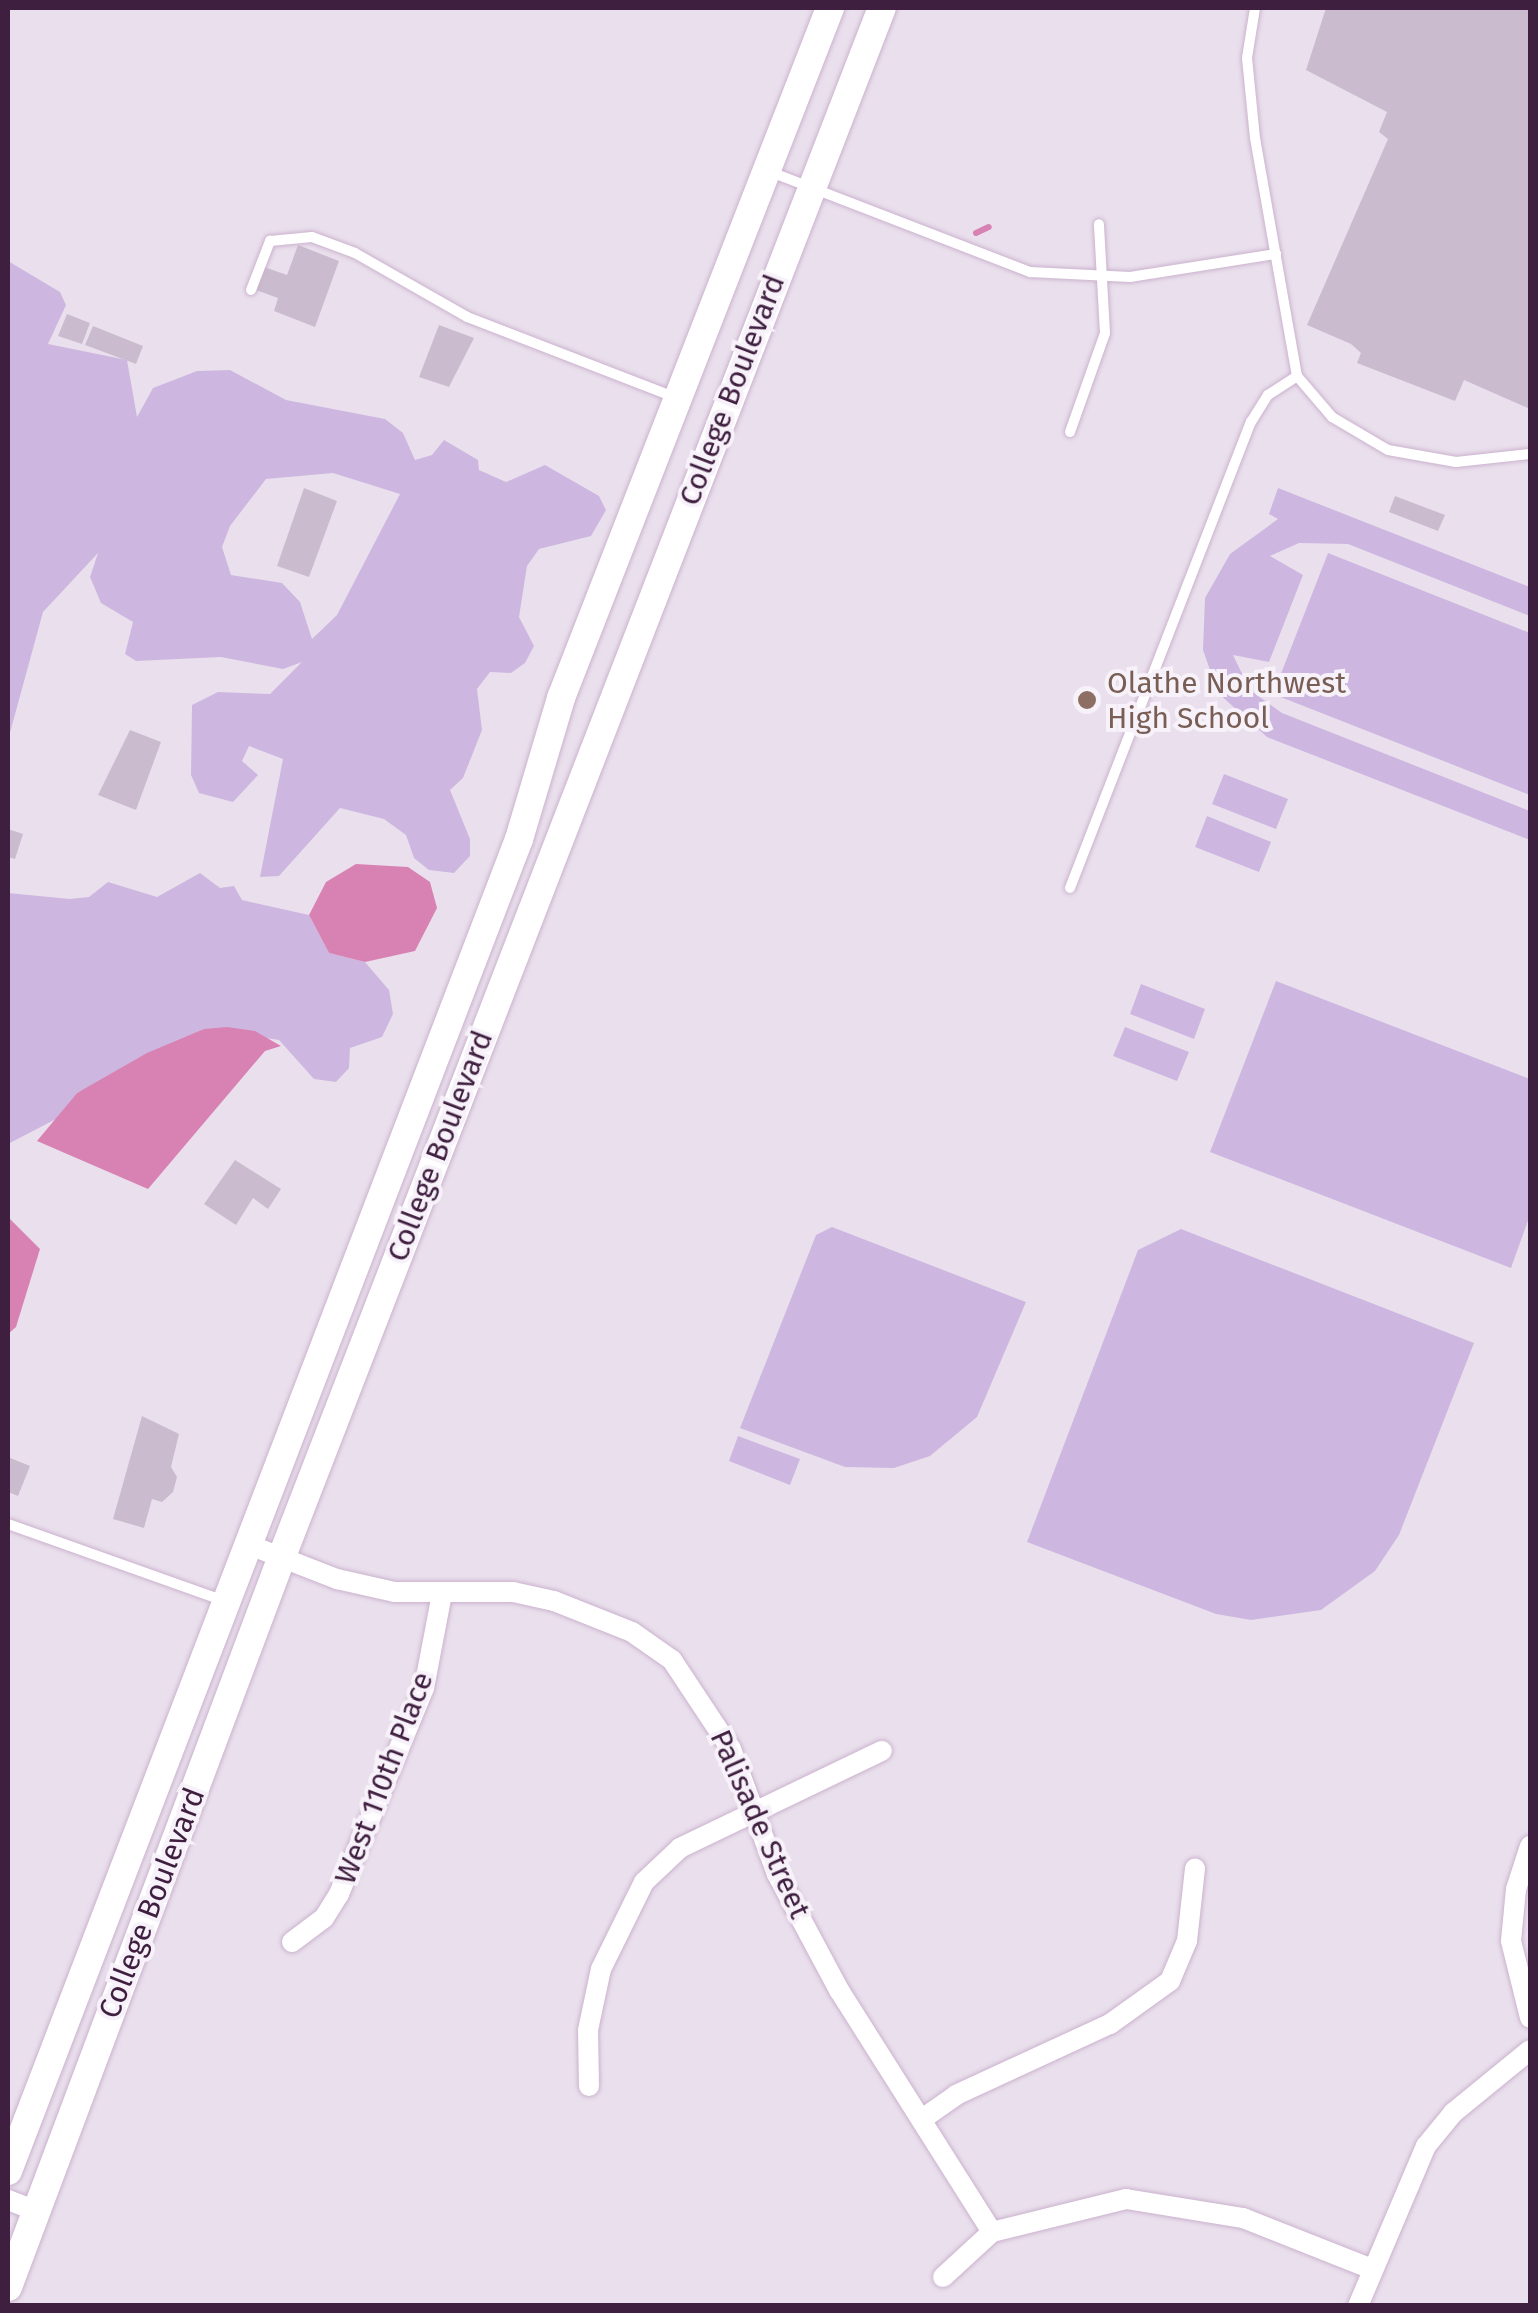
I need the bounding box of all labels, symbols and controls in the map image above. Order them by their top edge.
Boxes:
street label: College Boulevard [671,270,793,510]
place label: Olathe Northwest High School [1107,665,1346,736]
marker: Olathe Northwest High School [1076,689,1098,711]
street label: College Boulevard [379,1026,501,1266]
street label: West 110th Place [327,1667,441,1889]
street label: Palisade Street [702,1724,818,1924]
street label: College Boulevard [91,1783,213,2023]

